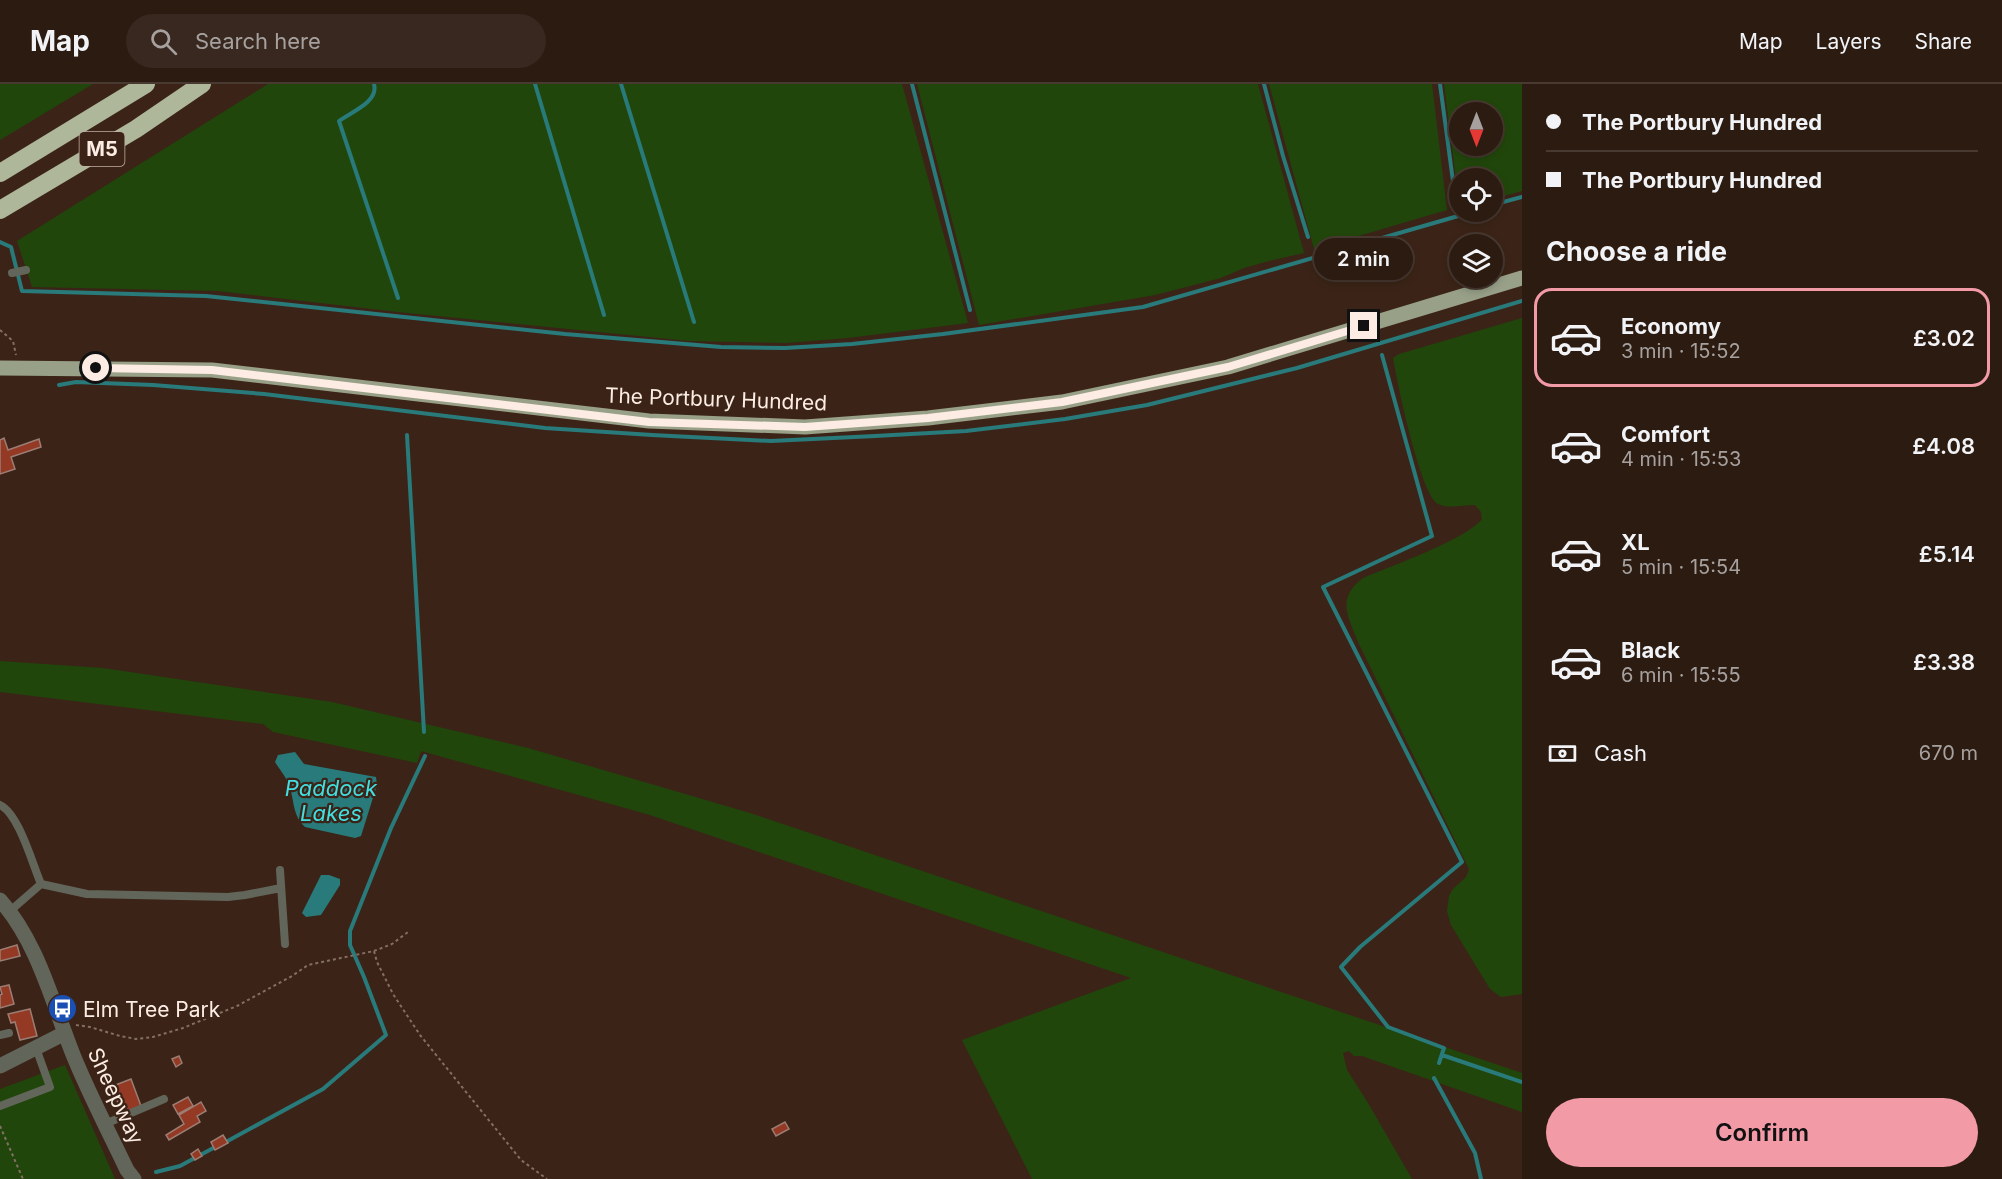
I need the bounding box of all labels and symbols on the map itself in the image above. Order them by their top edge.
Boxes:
north arrow [1449,102,1503,156]
road number: M5 [80,132,124,166]
callout: 2 min [1314,239,1414,281]
route end [1350,312,1377,339]
route start [82,354,109,381]
street label: The Portbury Hundred [604,383,828,415]
water label: Paddock Lakes [285,775,378,826]
bus stop icon: Elm Tree Park [46,993,78,1025]
place label: Elm Tree Park [83,997,221,1022]
street label: Sheepway [83,1044,149,1148]

